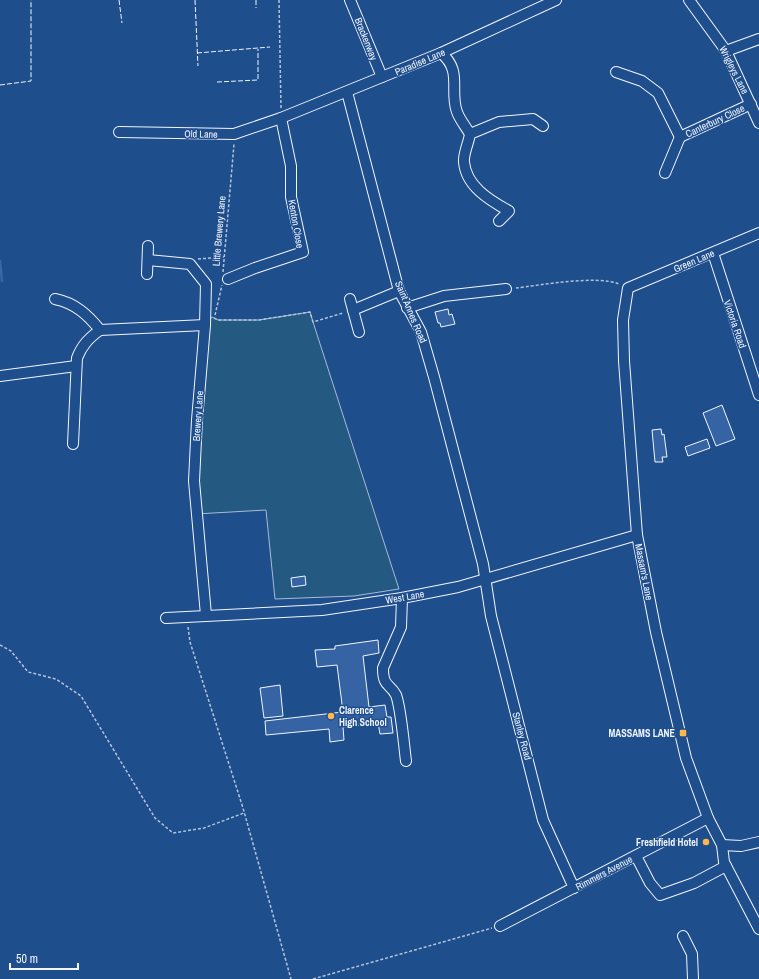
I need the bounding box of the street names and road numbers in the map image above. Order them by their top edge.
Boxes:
street label: Brackenway [352,16,381,63]
street label: Wrigleys Lane [716,44,752,97]
street label: Paradise Lane [393,45,447,78]
street label: Canterbury Close [683,101,747,140]
street label: Old Lane [184,127,218,141]
street label: Little Brewery Lane [209,195,229,267]
street label: Kenton Close [285,199,307,250]
street label: Green Lane [672,246,717,275]
street label: Saint Annes Road [392,279,430,345]
street label: Victoria Road [721,298,749,350]
street label: Brewery Lane [190,390,206,442]
street label: Massam's Lane [632,543,656,602]
street label: West Lane [385,587,426,607]
street label: Stanley Road [509,711,535,761]
street label: Rimmers Avenue [573,852,635,893]

